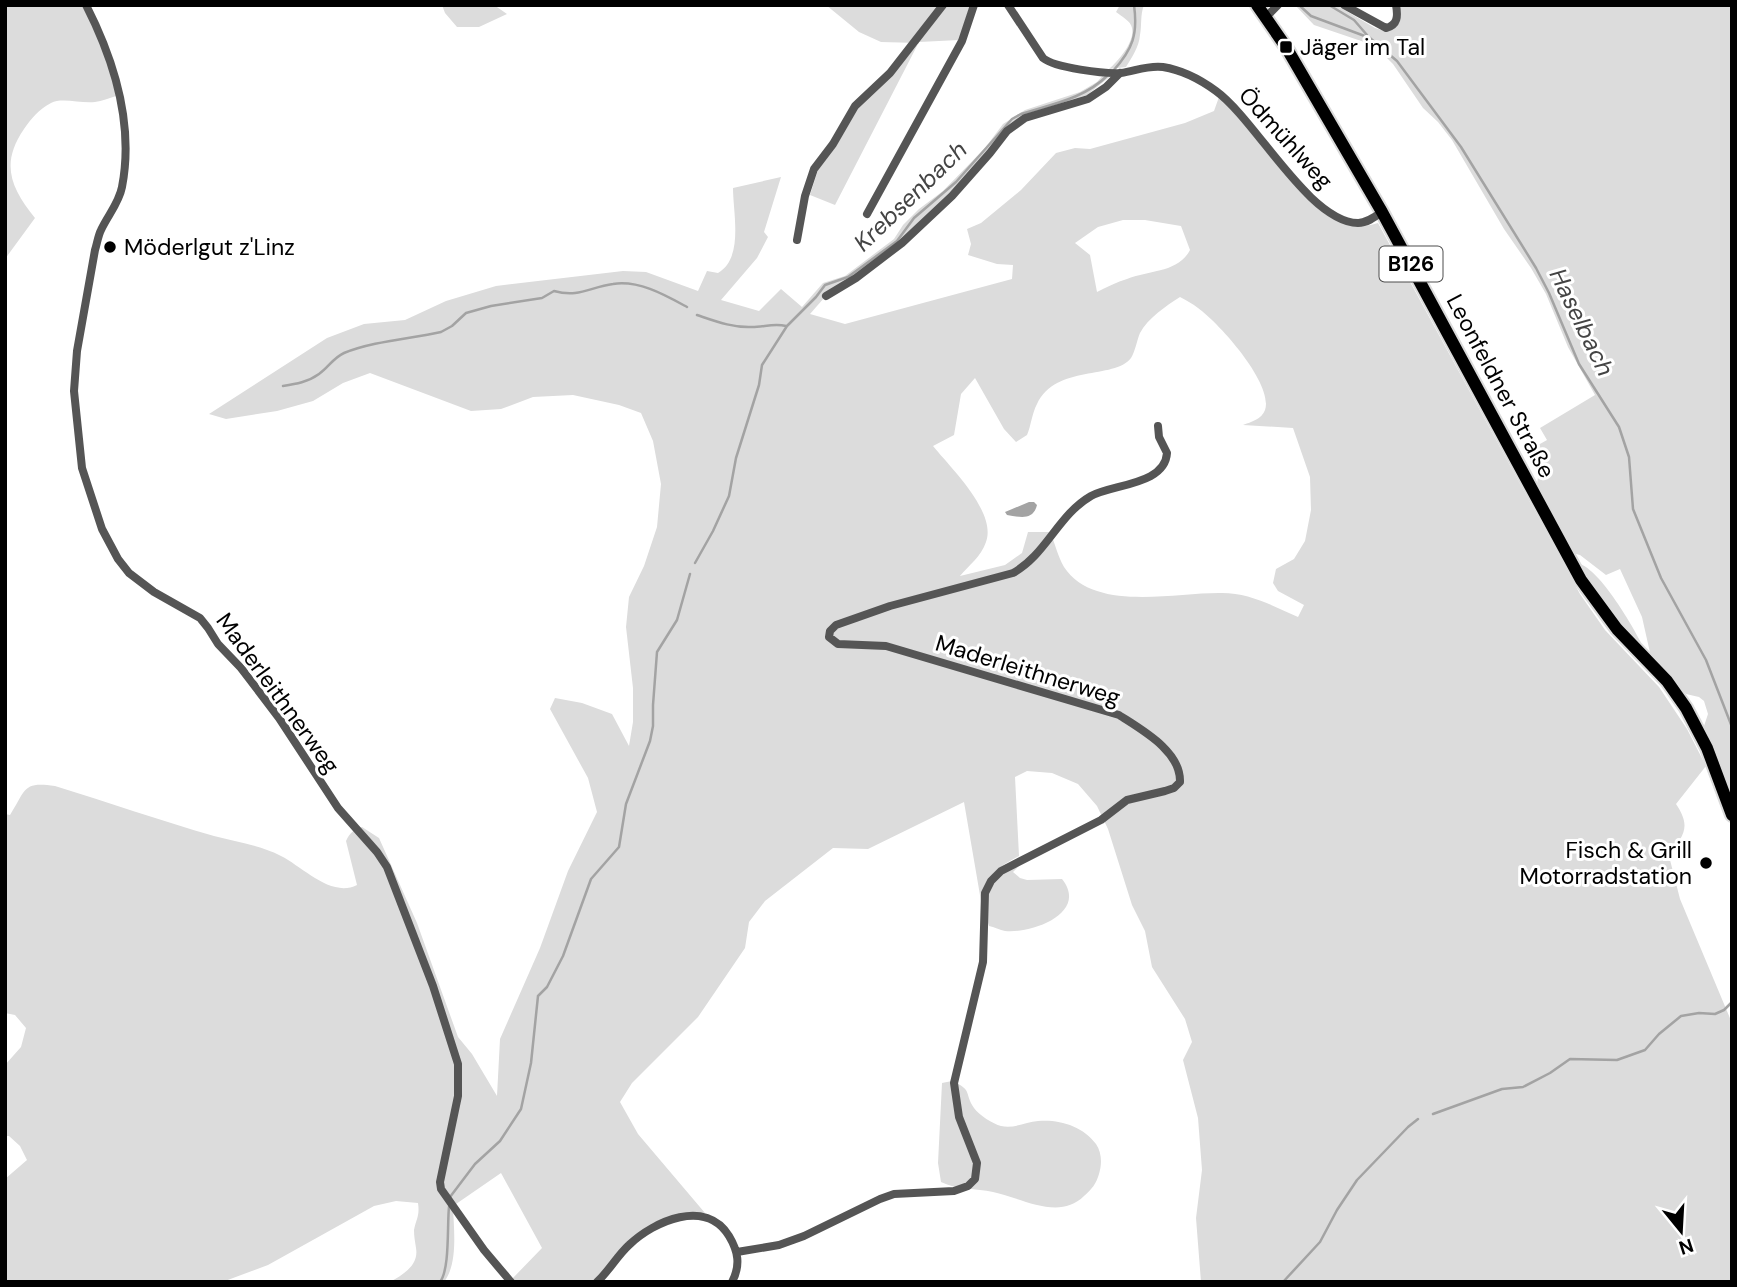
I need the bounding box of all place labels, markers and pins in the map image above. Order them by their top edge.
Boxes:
place label: Jäger im Tal [1300,32,1425,62]
marker: Jäger im Tal [1278,39,1294,55]
place label: Möderlgut z'Linz [124,232,295,262]
marker: Möderlgut z'Linz [102,239,118,255]
place label: Fisch & Grill Motorradstation [1520,835,1692,891]
marker: Fisch & Grill Motorradstation [1698,855,1714,871]

